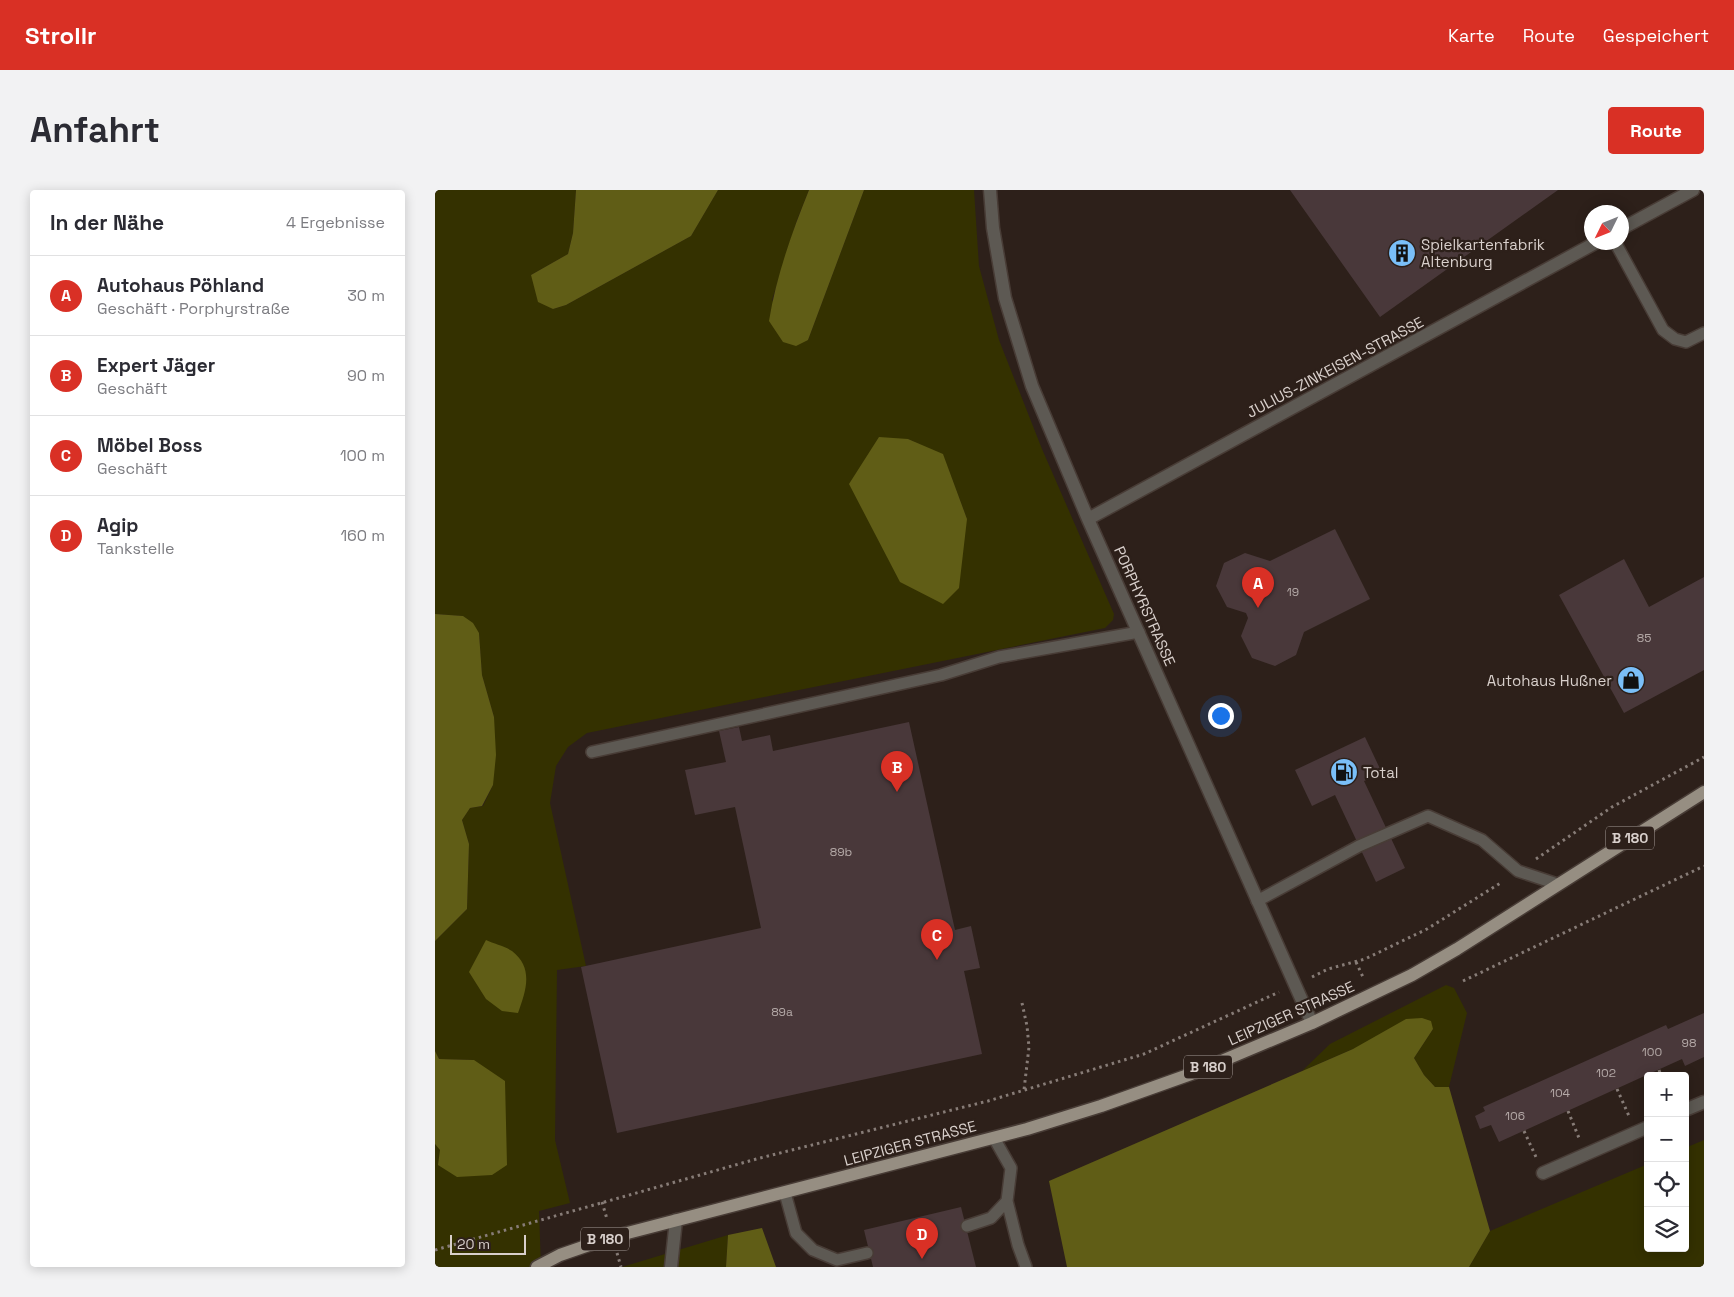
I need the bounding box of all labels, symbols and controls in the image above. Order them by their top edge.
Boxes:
text: Strollr [25,20,97,51]
text: Karte [1448,24,1495,47]
text: Route [1523,24,1575,47]
text: Gespeichert [1603,24,1709,47]
button: Route [1608,107,1704,154]
text: Anfahrt [30,108,160,152]
north arrow [1584,205,1629,250]
text: In der Nähe [50,209,164,236]
text: 4 Ergebnisse [286,212,385,233]
place label: Spielkartenfabrik Altenburg [1421,235,1545,271]
building icon: Spielkartenfabrik Altenburg [1387,238,1417,268]
text: Autohaus Pöhland [97,273,264,298]
text: A [61,285,71,306]
text: 30 m [347,285,385,306]
text: Geschäft · Porphyrstraße [97,298,290,319]
street label: JULIUS-ZINKEISEN-STRASSE [1243,312,1427,422]
text: Expert Jäger [97,353,215,378]
text: B [61,365,71,386]
text: 90 m [347,365,385,386]
text: Geschäft [97,378,168,399]
text: Möbel Boss [97,433,203,458]
text: C [61,445,71,466]
text: 100 m [340,445,385,466]
text: Geschäft [97,458,168,479]
text: Agip [97,513,138,538]
text: D [61,525,71,546]
text: 160 m [340,525,385,546]
text: Tankstelle [97,538,175,559]
street label: PORPHYRSTRASSE [1110,543,1180,669]
pin: A [1242,567,1274,608]
house number: 19 [1287,584,1299,600]
house number: 85 [1637,630,1651,646]
shop icon: Autohaus Hußner [1616,665,1646,695]
place label: Autohaus Hußner [1487,671,1612,690]
your location [1208,703,1234,729]
pin: B [881,751,913,792]
fuel station icon: Total [1329,757,1359,787]
place label: Total [1363,763,1398,782]
road number: B 180 [1606,826,1654,850]
house number: 89b [830,844,853,860]
pin: C [921,919,953,960]
street label: LEIPZIGER STRASSE [1225,977,1357,1049]
house number: 89a [771,1004,793,1020]
house number: 98 [1682,1035,1696,1051]
house number: 100 [1642,1044,1662,1060]
road number: B 180 [1184,1056,1232,1079]
house number: 102 [1596,1065,1616,1081]
map controls [1644,1072,1689,1252]
button: + [1644,1072,1689,1117]
house number: 104 [1550,1085,1571,1101]
house number: 106 [1505,1108,1525,1124]
street label: LEIPZIGER STRASSE [842,1116,978,1170]
button: − [1644,1117,1689,1162]
button: locate [1644,1162,1689,1207]
button: layers [1644,1207,1689,1252]
pin: D [906,1218,938,1259]
road number: B 180 [581,1228,629,1250]
scale bar [450,1232,526,1255]
text: 20 m [457,1235,490,1253]

